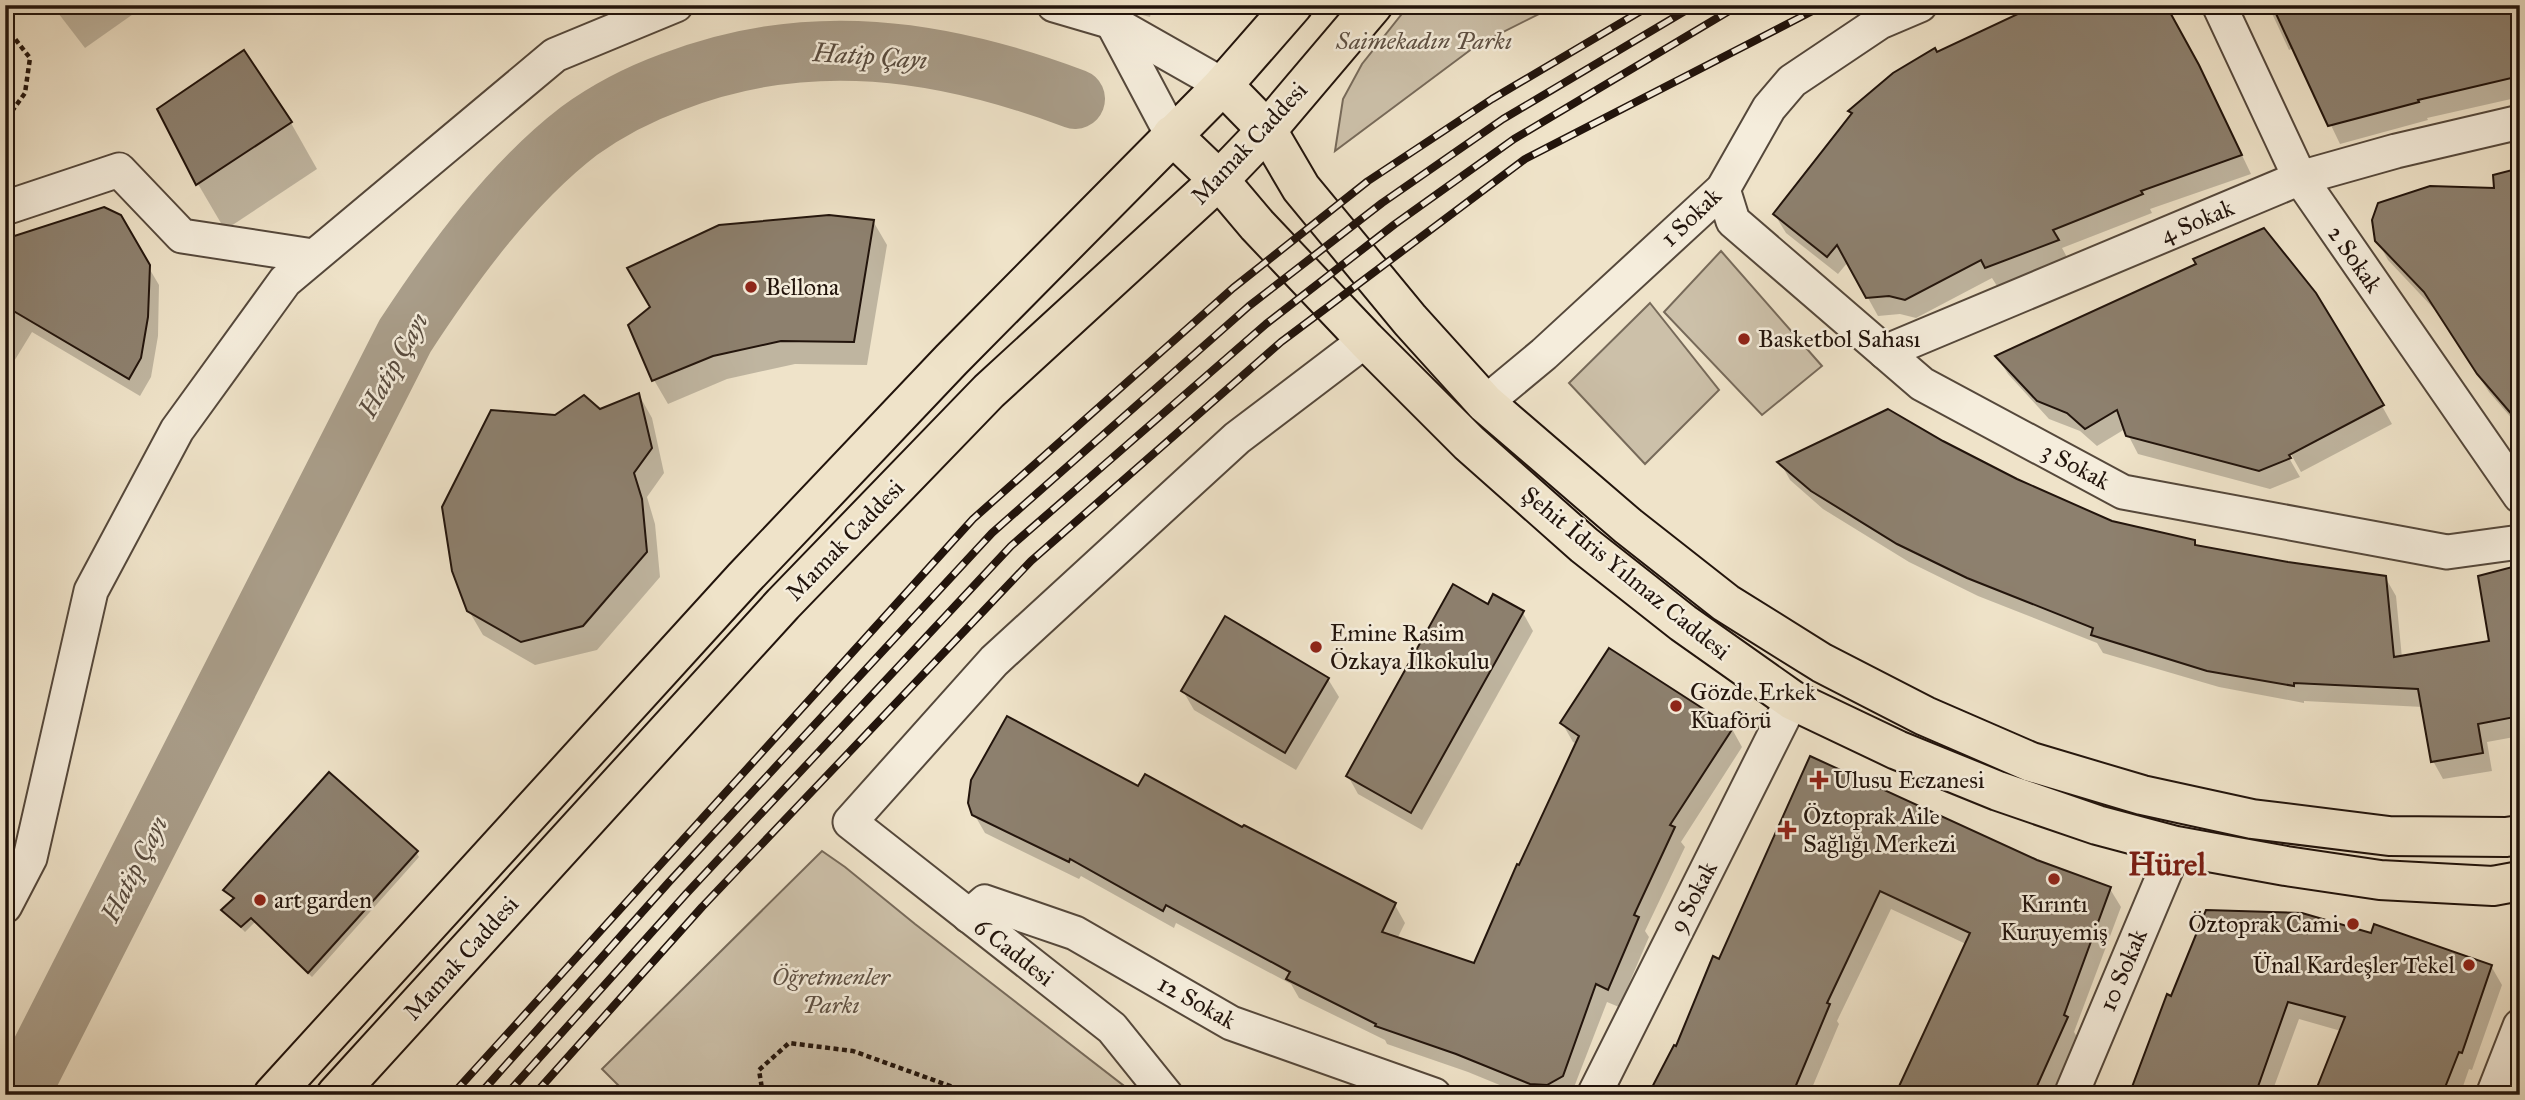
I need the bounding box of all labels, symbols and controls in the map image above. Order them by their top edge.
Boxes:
park label: Saimekadın Parkı [1335,26,1512,56]
water label: Hatip Çayı [811,36,929,77]
street label: Mamak Caddesi [1184,75,1314,211]
street label: 1 Sokak [1654,180,1728,253]
street label: 4 Sokak [2156,192,2239,250]
street label: 2 Sokak [2321,220,2389,299]
place label: Bellona [765,272,840,302]
marker: Bellona [743,279,759,295]
water label: Hatip Çayı [351,307,436,424]
place label: Basketbol Sahası [1758,324,1921,354]
marker: Basketbol Sahası [1736,331,1752,347]
street label: 3 Sokak [2037,436,2116,497]
street label: Mamak Caddesi [780,473,911,607]
street label: Şehit İdris Yılmaz Caddesi [1516,480,1737,667]
place label: Emine Rasim Özkaya İlkokulu [1330,618,1490,676]
marker: Emine Rasim Özkaya İlkokulu [1308,639,1324,655]
place label: Gözde Erkek Kuaförü [1690,677,1817,735]
marker: Gözde Erkek Kuaförü [1668,698,1684,714]
place label: Ulusu Eczanesi [1833,765,1985,795]
marker: Ulusu Eczanesi [1811,772,1827,788]
place label: Öztoprak Aile Sağlığı Merkezi [1803,801,1957,859]
water label: Hatip Çayı [93,810,175,929]
marker: Öztoprak Aile Sağlığı Merkezi [1777,820,1797,840]
district label: Hürel [2128,845,2207,884]
street label: 9 Sokak [1662,855,1724,938]
marker: Kırıntı Kuruyemiş [2046,871,2062,887]
place label: art garden [274,885,372,915]
street label: Mamak Caddesi [397,889,525,1027]
place label: Kırıntı Kuruyemiş [2000,889,2108,947]
marker: art garden [252,892,268,908]
place label: Öztoprak Cami [2188,909,2339,939]
street label: 6 Caddesi [968,911,1060,993]
marker: Öztoprak Cami [2345,916,2361,932]
street label: 10 Sokak [2092,923,2154,1016]
place label: Ünal Kardeşler Tekel [2253,950,2455,980]
marker: Ünal Kardeşler Tekel [2461,957,2477,973]
park label: Öğretmenler Parkı [772,962,892,1020]
street label: 12 Sokak [1153,968,1242,1036]

